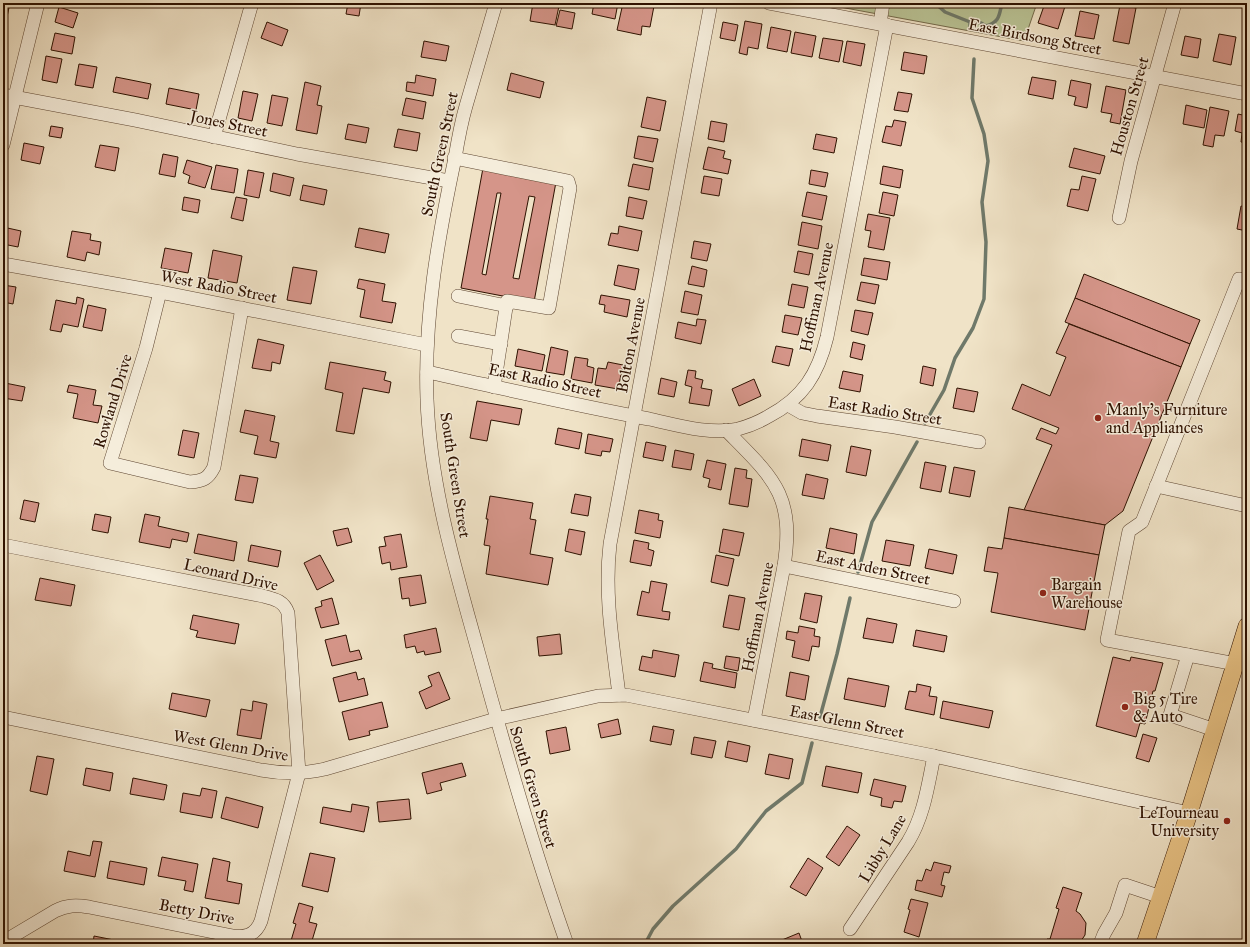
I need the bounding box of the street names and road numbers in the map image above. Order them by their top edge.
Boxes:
street label: East Birdsong Street [966,14,1103,60]
street label: Houston Street [1106,54,1153,158]
street label: South Green Street [417,90,462,218]
street label: Jones Street [186,106,270,142]
street label: Hoffman Avenue [796,240,837,354]
street label: West Radio Street [159,266,279,307]
street label: Bolton Avenue [612,295,649,394]
street label: Rowland Drive [89,351,136,451]
street label: East Radio Street [487,359,603,402]
street label: East Radio Street [827,392,943,429]
street label: South Green Street [436,411,475,539]
street label: East Arden Street [814,546,932,589]
street label: Leonard Drive [182,554,280,595]
street label: Hoffman Avenue [738,560,778,674]
street label: East Glenn Street [788,701,906,742]
street label: South Green Street [506,724,561,851]
street label: West Glenn Drive [172,726,290,765]
street label: Libby Lane [855,810,910,886]
street label: Betty Drive [158,895,237,928]

